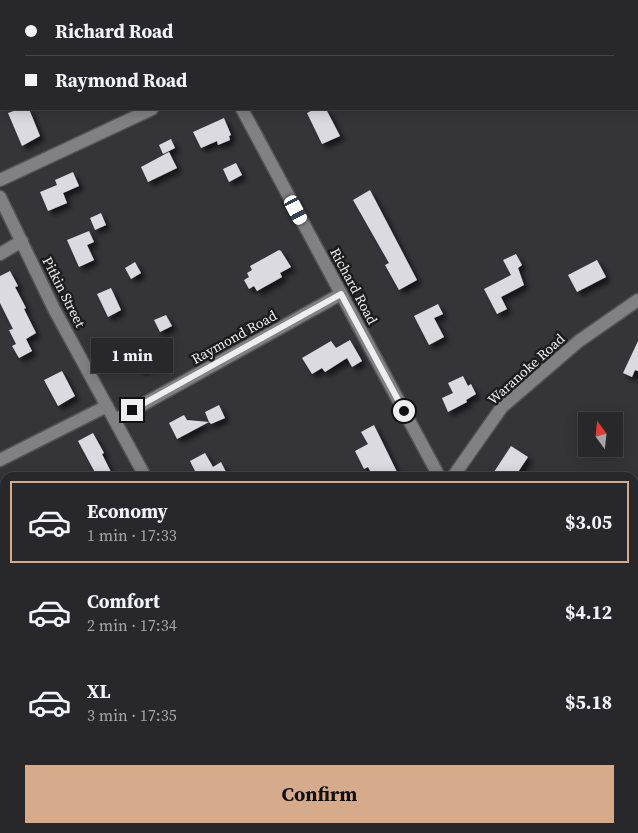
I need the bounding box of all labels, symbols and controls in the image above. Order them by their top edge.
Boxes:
text: Richard Road [55,18,173,44]
text: Raymond Road [55,67,187,93]
car [282,193,309,227]
street label: Richard Road [325,244,383,328]
street label: Pitkin Street [38,253,91,331]
street label: Raymond Road [188,305,280,369]
street label: Waranoke Road [483,329,569,409]
callout: 1 min [91,338,173,372]
text: 1 min [111,344,153,366]
route end [121,399,143,421]
route start [393,400,415,422]
north arrow [578,412,622,458]
map controls [578,412,623,457]
text: Economy [87,498,168,524]
icon: car [27,500,72,545]
text: $3.05 [565,509,612,535]
text: 1 min · 17:33 [87,524,177,546]
text: Comfort [87,588,160,614]
icon: car [27,590,72,635]
text: $4.12 [565,599,612,625]
text: 2 min · 17:34 [87,614,177,636]
text: XL [87,678,110,704]
icon: car [27,680,72,725]
text: $5.18 [565,689,612,715]
text: 3 min · 17:35 [87,704,177,726]
button: Confirm [25,765,614,823]

